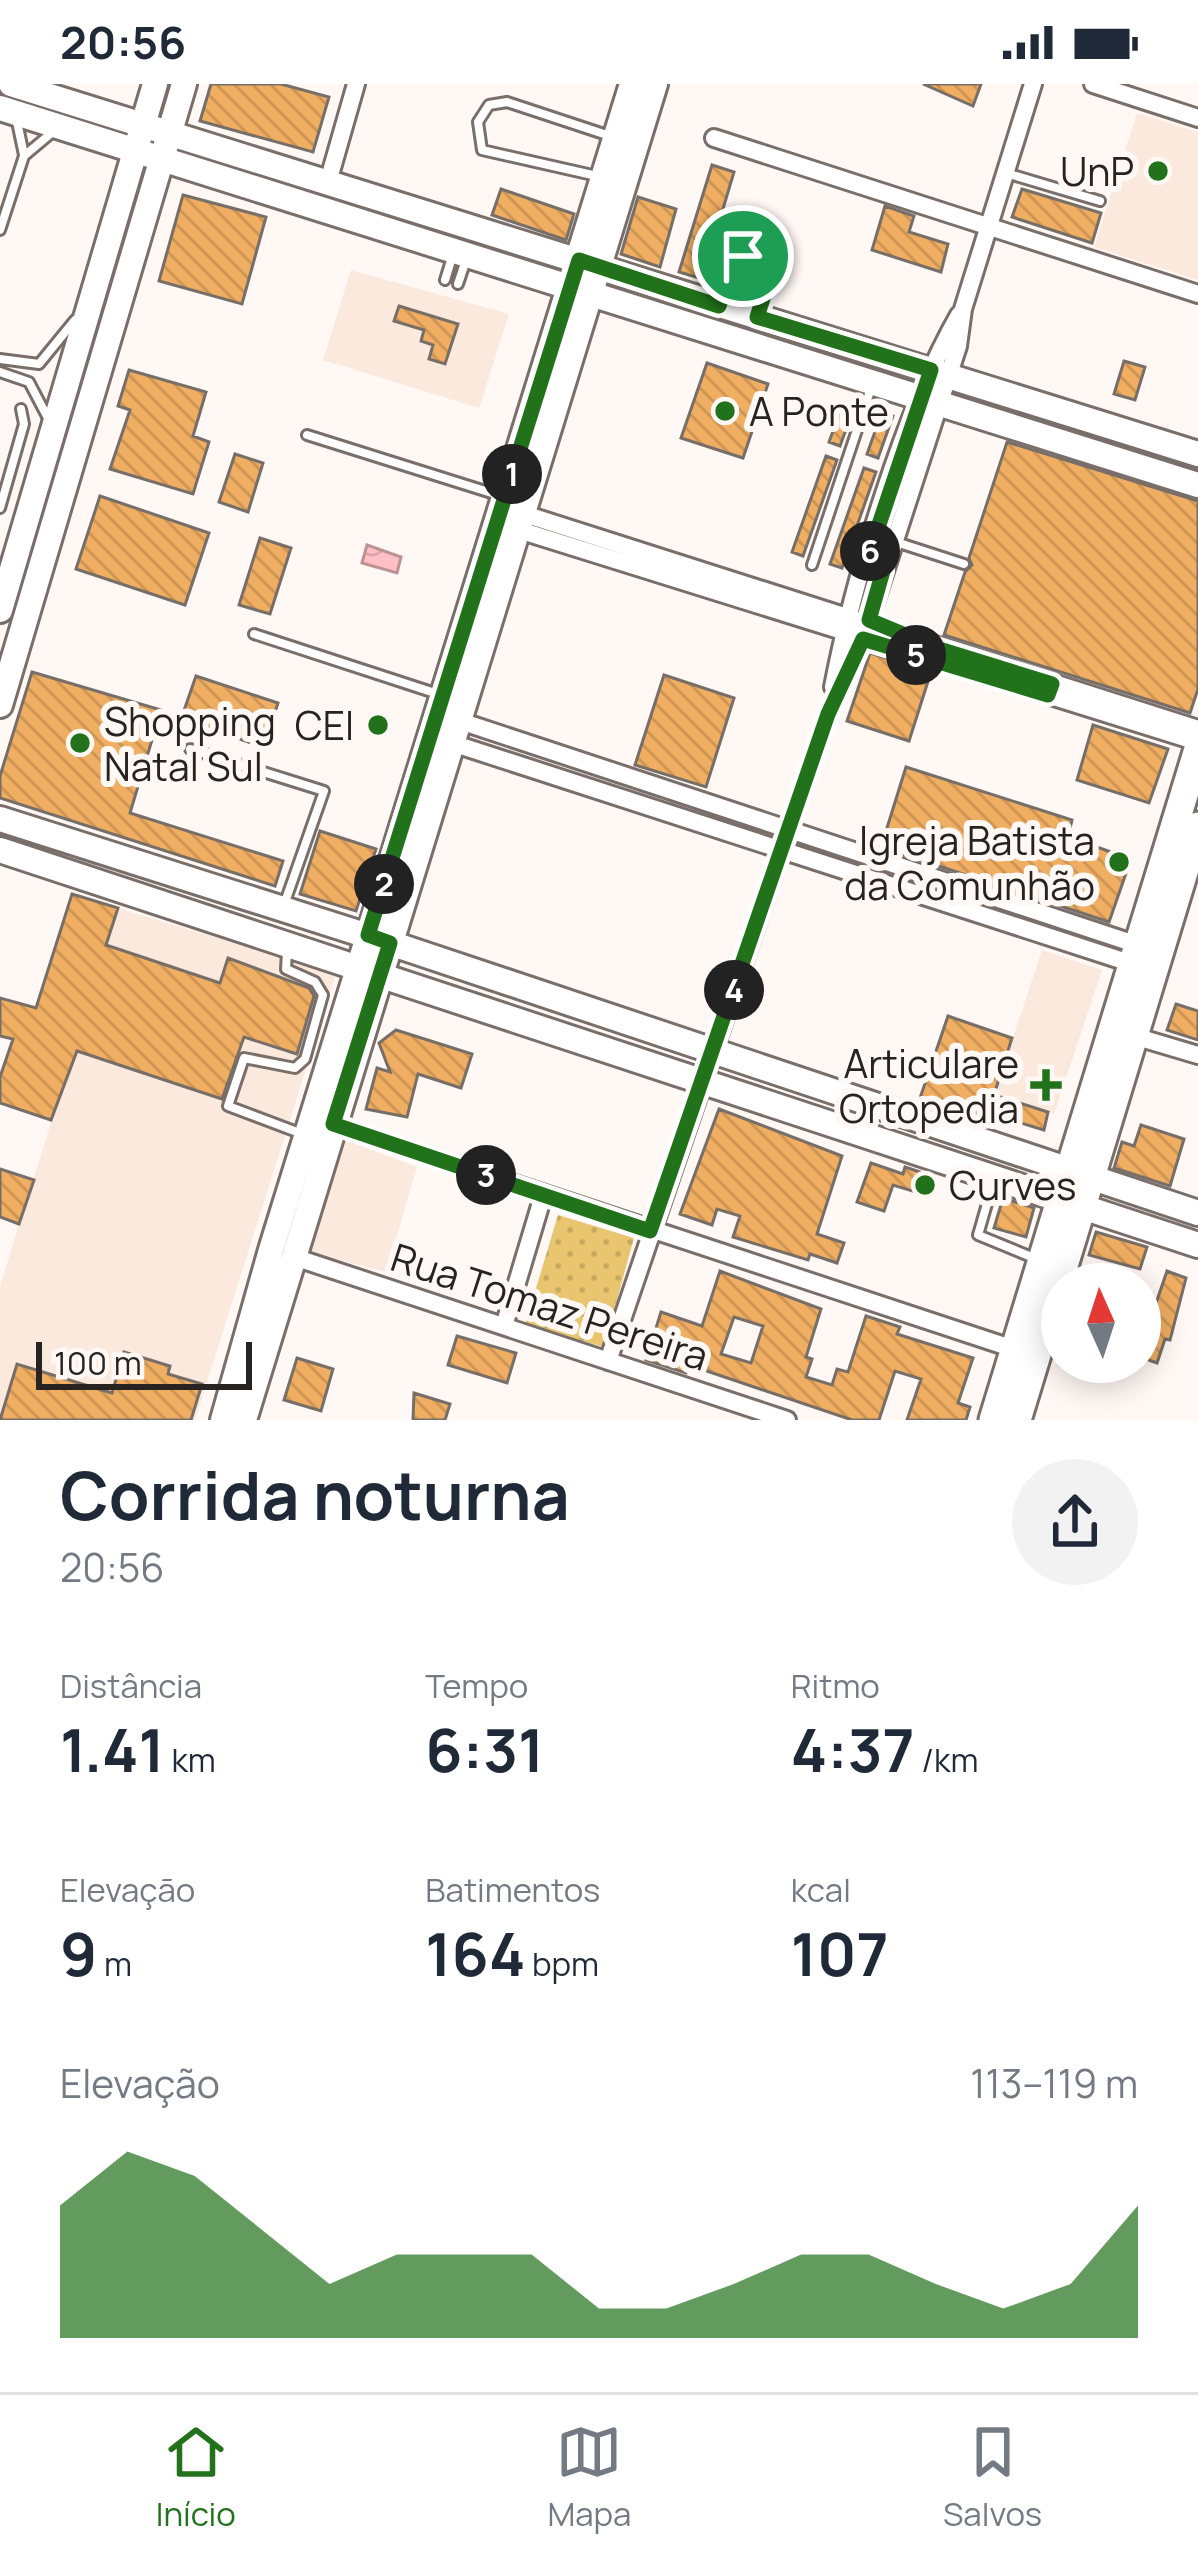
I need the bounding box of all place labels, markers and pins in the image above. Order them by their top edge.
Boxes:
place label: UnP [1060,144,1134,198]
marker: UnP [1145,158,1171,184]
pin [692,205,794,307]
place label: A Ponte [749,384,889,438]
marker: A Ponte [712,398,738,424]
pin: 1 [482,444,542,504]
pin: 6 [840,521,900,581]
pin: 5 [886,625,946,685]
place label: Shopping Natal Sul [104,694,276,793]
place label: CEI [295,698,354,752]
marker: CEI [365,712,391,738]
marker: Shopping Natal Sul [67,730,93,756]
place label: Igreja Batista da Comunhão [844,813,1095,912]
marker: Igreja Batista da Comunhão [1106,849,1132,875]
pin: 2 [354,854,414,914]
pin: 4 [704,960,764,1020]
place label: Articulare Ortopedia [839,1036,1019,1135]
marker: Articulare Ortopedia [1030,1069,1062,1101]
pin: 3 [456,1145,516,1205]
place label: Curves [949,1158,1076,1212]
marker: Curves [912,1172,938,1198]

